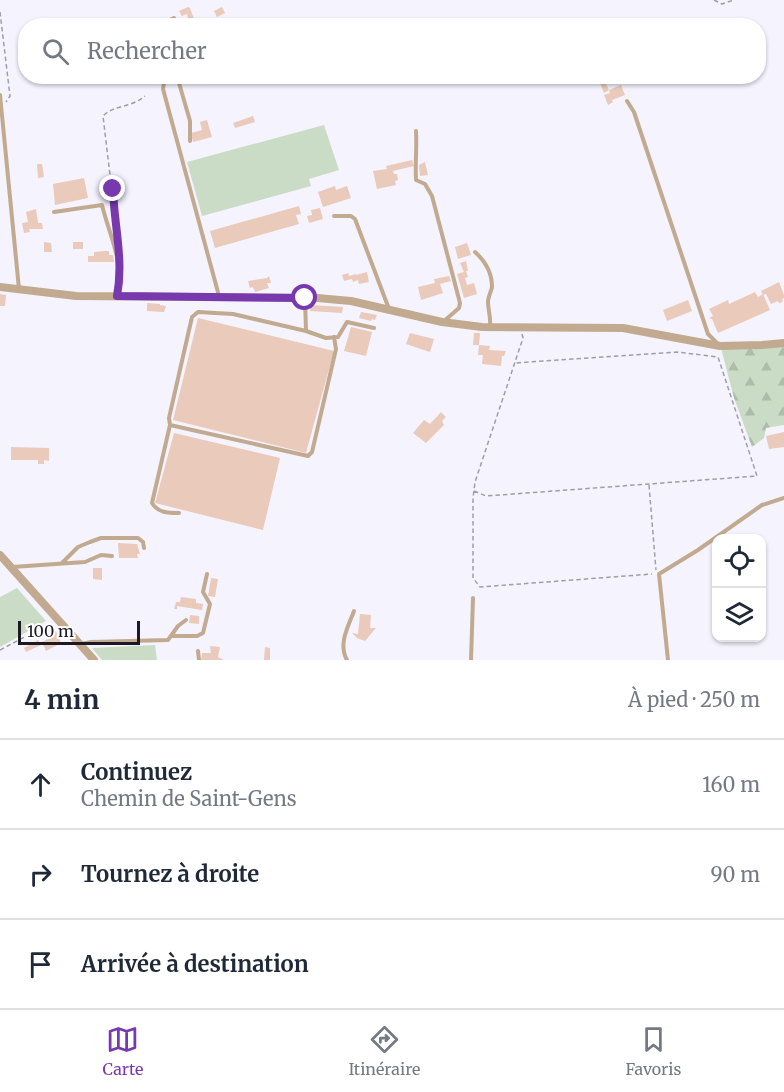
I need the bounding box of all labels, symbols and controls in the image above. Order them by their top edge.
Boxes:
search box [18,18,766,84]
icon: search [39,35,72,68]
text: Rechercher [87,37,207,65]
route end [99,175,125,201]
route start [291,284,317,310]
map controls [712,534,766,642]
button: locate [712,534,766,588]
button: layers [712,588,766,642]
scale bar [18,618,140,646]
text: 100 m [27,621,74,641]
text: 4 min [24,683,99,716]
text: À pied · 250 m [628,687,760,712]
text: Continuez [81,758,192,786]
icon: ahead [24,768,57,801]
text: 160 m [702,772,760,797]
text: Chemin de Saint-Gens [81,786,296,811]
icon: right [24,858,57,891]
text: Tournez à droite [81,860,259,888]
text: 90 m [710,862,760,887]
icon: arrive [24,948,57,981]
text: Arrivée à destination [81,950,309,978]
tab: Carte [103,1023,143,1079]
tab: Itinéraire [348,1023,420,1079]
tab: Favoris [625,1023,681,1079]

